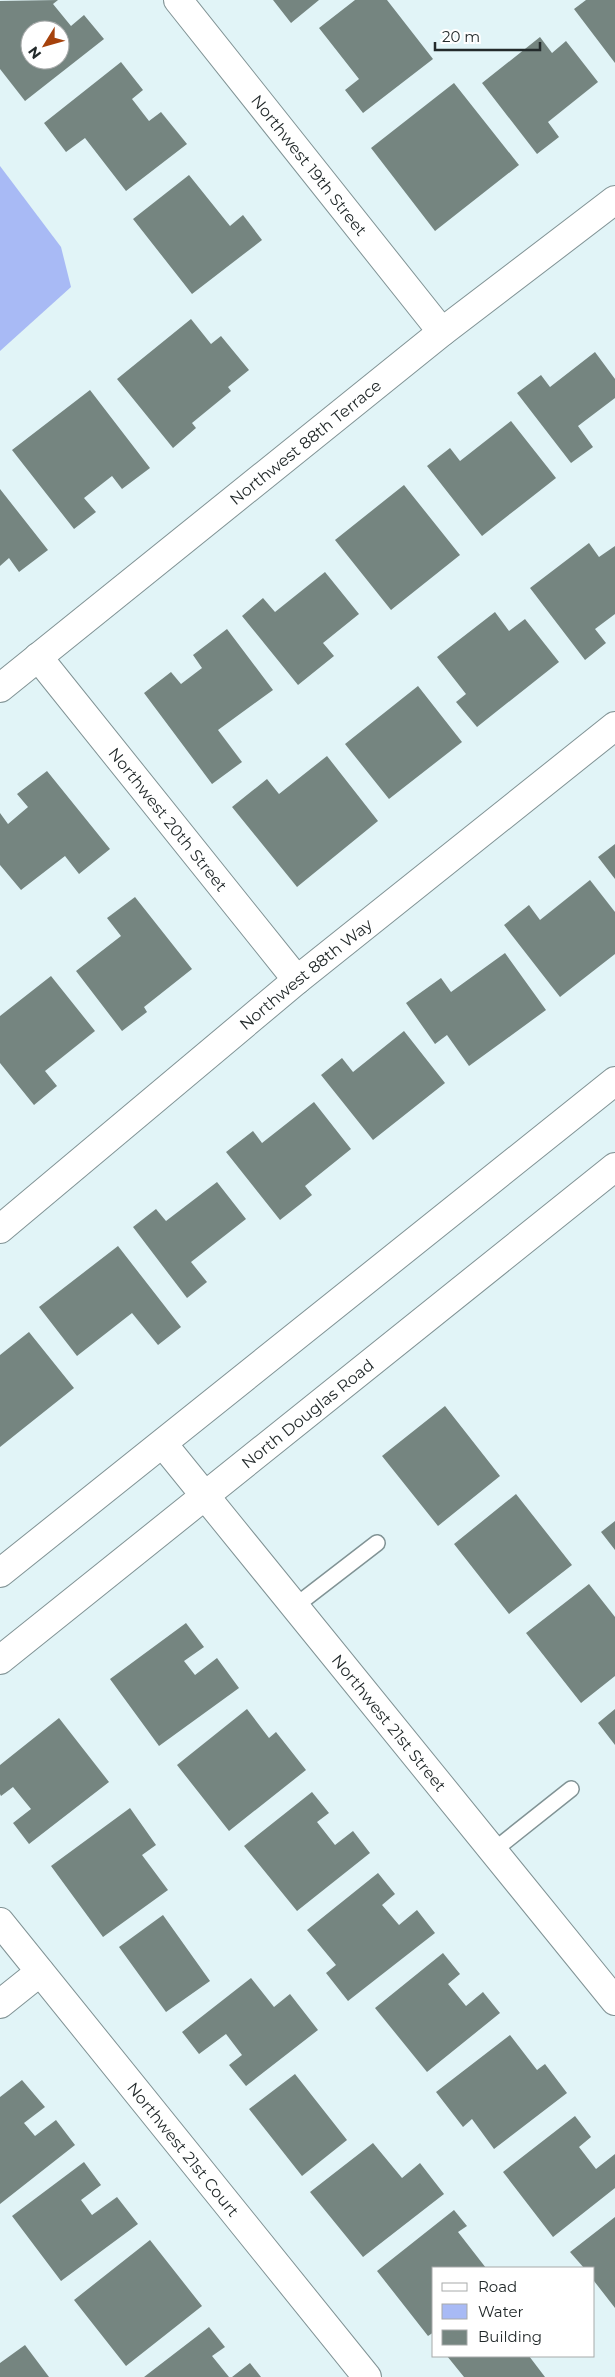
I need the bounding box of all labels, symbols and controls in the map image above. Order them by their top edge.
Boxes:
north arrow [20,20,70,70]
scale bar [435,20,540,52]
text: 20 m [442,27,480,46]
text: N [24,43,45,63]
street label: Northwest 19th Street [247,91,371,240]
street label: Northwest 88th Terrace [226,376,385,509]
street label: Northwest 20th Street [104,744,231,896]
street label: Northwest 88th Way [236,915,376,1034]
street label: North Douglas Road [238,1355,378,1473]
street label: Northwest 21st Street [328,1651,450,1796]
street label: Northwest 21st Court [123,2079,243,2221]
legend [432,2267,595,2357]
text: Road [478,2277,517,2296]
text: Water [478,2302,524,2321]
text: Building [478,2327,542,2346]

